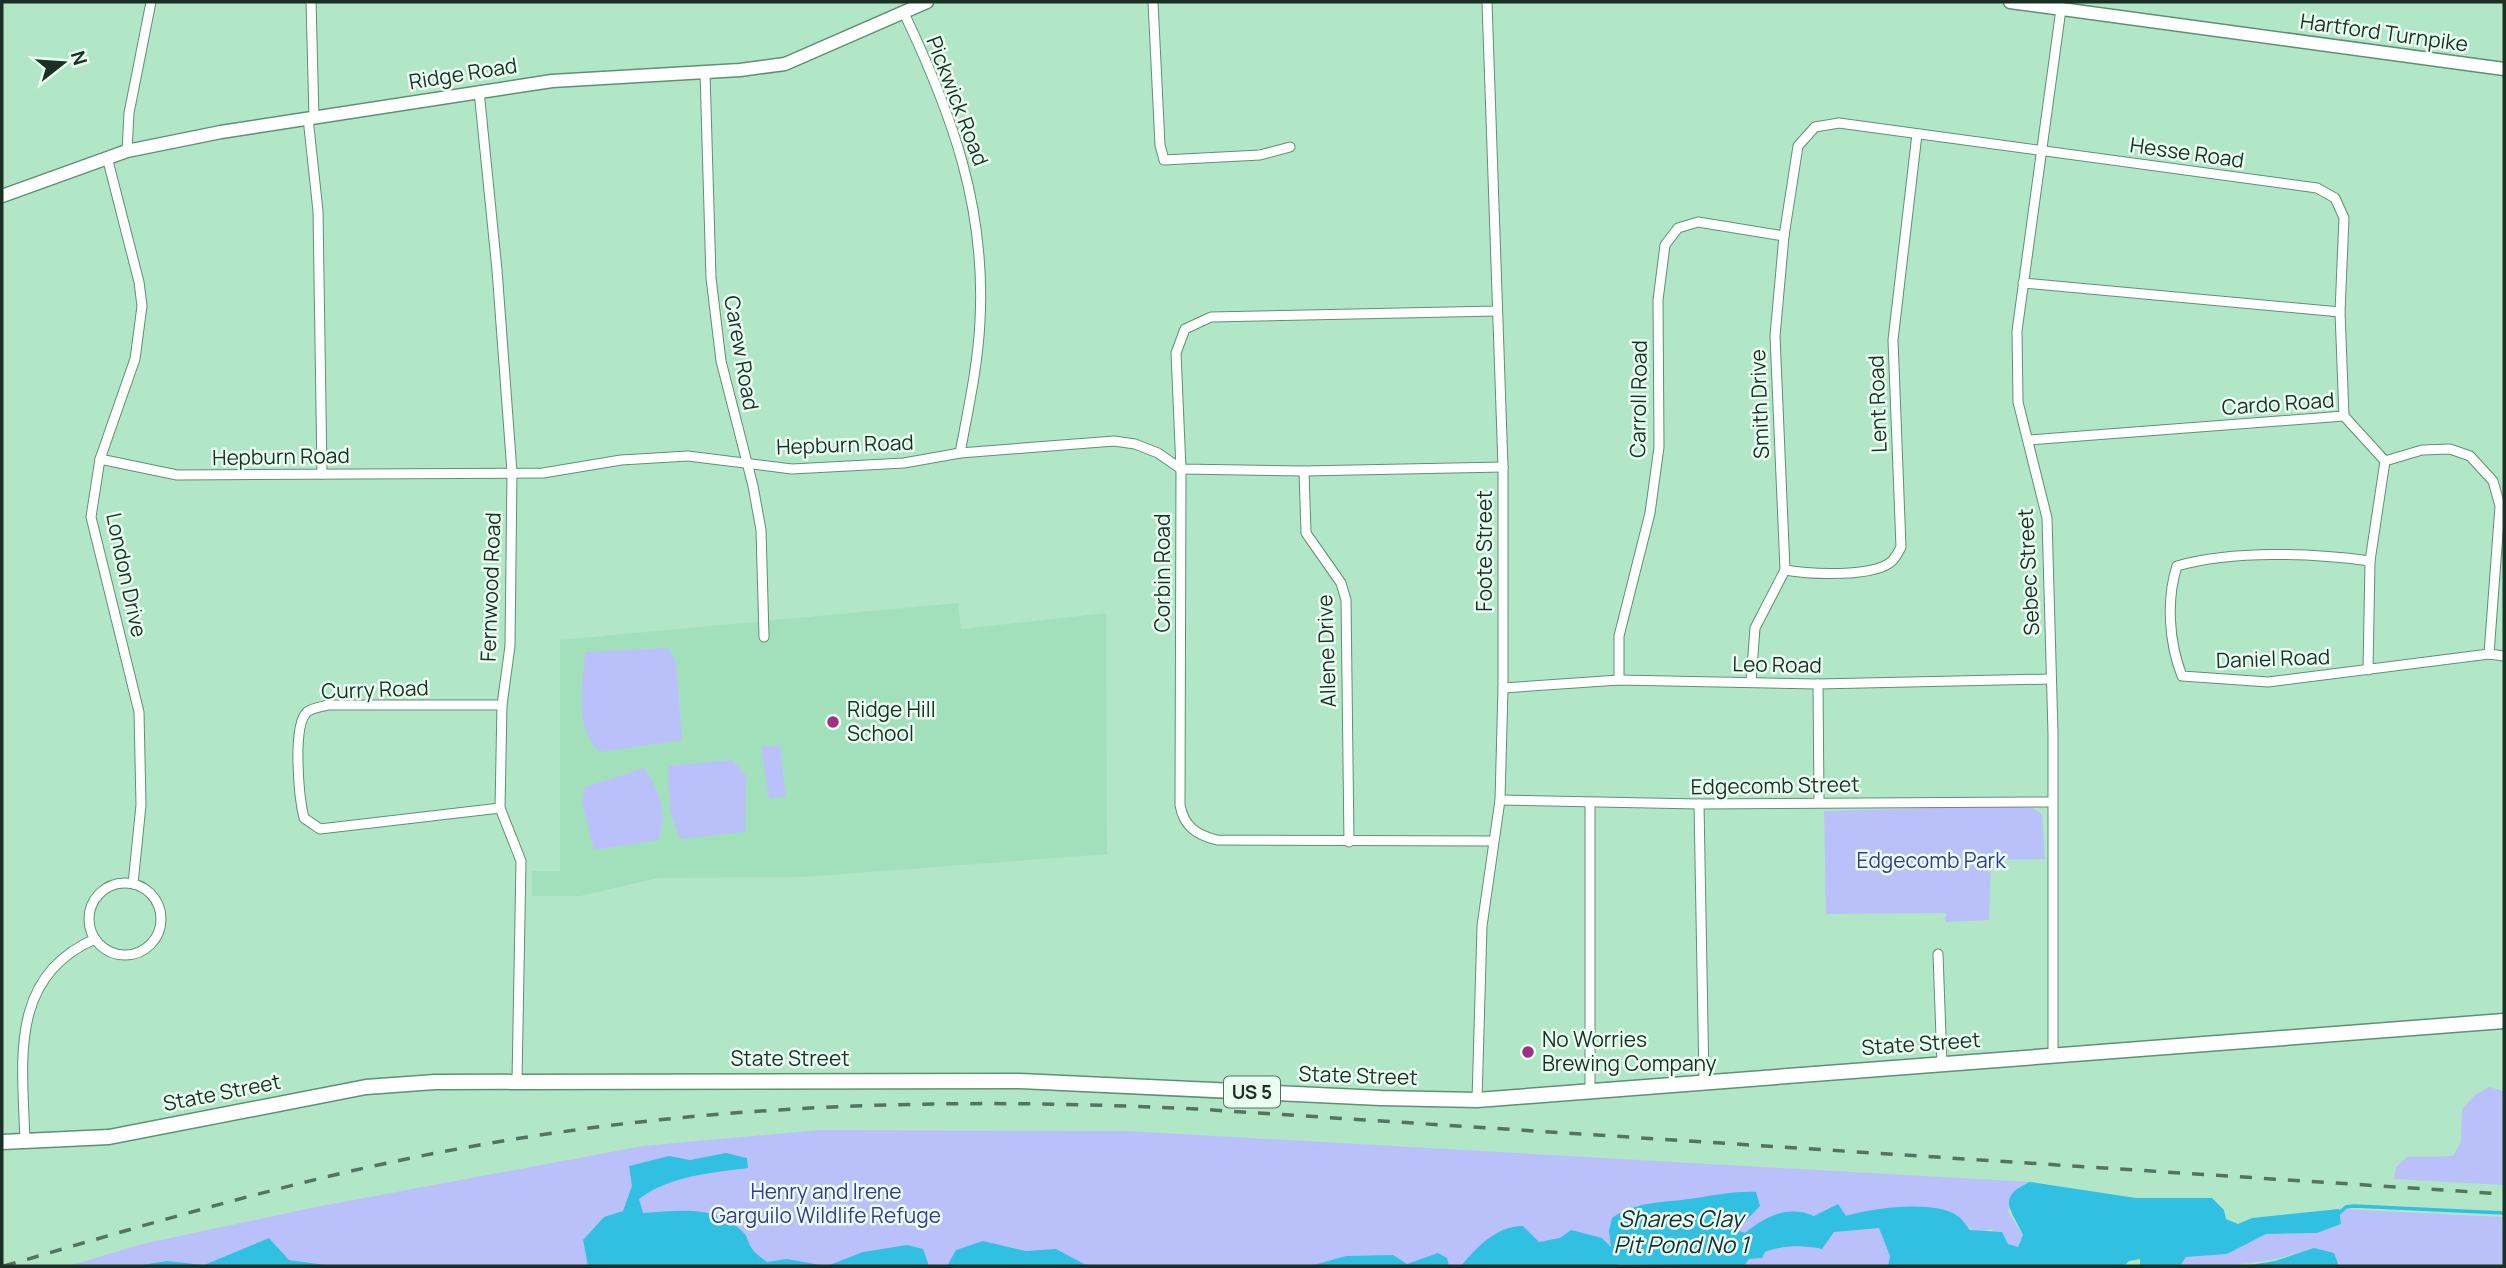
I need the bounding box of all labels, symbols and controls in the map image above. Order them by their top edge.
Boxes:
street label: Hartford Turnpike [2298,6,2470,58]
north arrow [28,28,98,98]
street label: Pickwick Road [920,32,995,169]
text: N [65,48,94,68]
street label: Ridge Road [407,51,519,95]
street label: Hesse Road [2128,130,2246,174]
street label: Carew Road [718,293,766,412]
street label: Carroll Road [1623,340,1653,458]
street label: Smith Drive [1743,349,1775,459]
street label: Lent Road [1861,355,1893,453]
street label: Cardo Road [2221,385,2335,421]
street label: Hepburn Road [776,428,914,460]
street label: Hepburn Road [212,441,350,471]
street label: Foote Street [1470,490,1498,612]
street label: Sebec Street [2011,508,2045,636]
street label: London Drive [100,510,154,639]
street label: Fernwood Road [473,512,507,662]
street label: Corbin Road [1148,514,1176,632]
street label: Allene Drive [1310,594,1342,708]
street label: Daniel Road [2215,642,2331,674]
street label: Leo Road [1732,649,1822,679]
street label: Curry Road [321,673,429,705]
place label: Ridge Hill School [847,695,936,747]
marker: Ridge Hill School [825,714,841,730]
street label: Edgecomb Street [1690,770,1860,800]
park label: Edgecomb Park [1856,846,2006,874]
place label: No Worries Brewing Company [1542,1025,1717,1077]
street label: State Street [1861,1025,1981,1061]
street label: State Street [730,1044,850,1072]
marker: No Worries Brewing Company [1520,1044,1536,1060]
street label: State Street [1298,1059,1418,1091]
street label: State Street [161,1067,283,1117]
road number: US 5 [1224,1076,1280,1108]
park label: Henry and Irene Garguilo Wildlife Refuge [711,1177,941,1229]
water label: Shares Clay Pit Pond No 1 [1613,1202,1751,1260]

